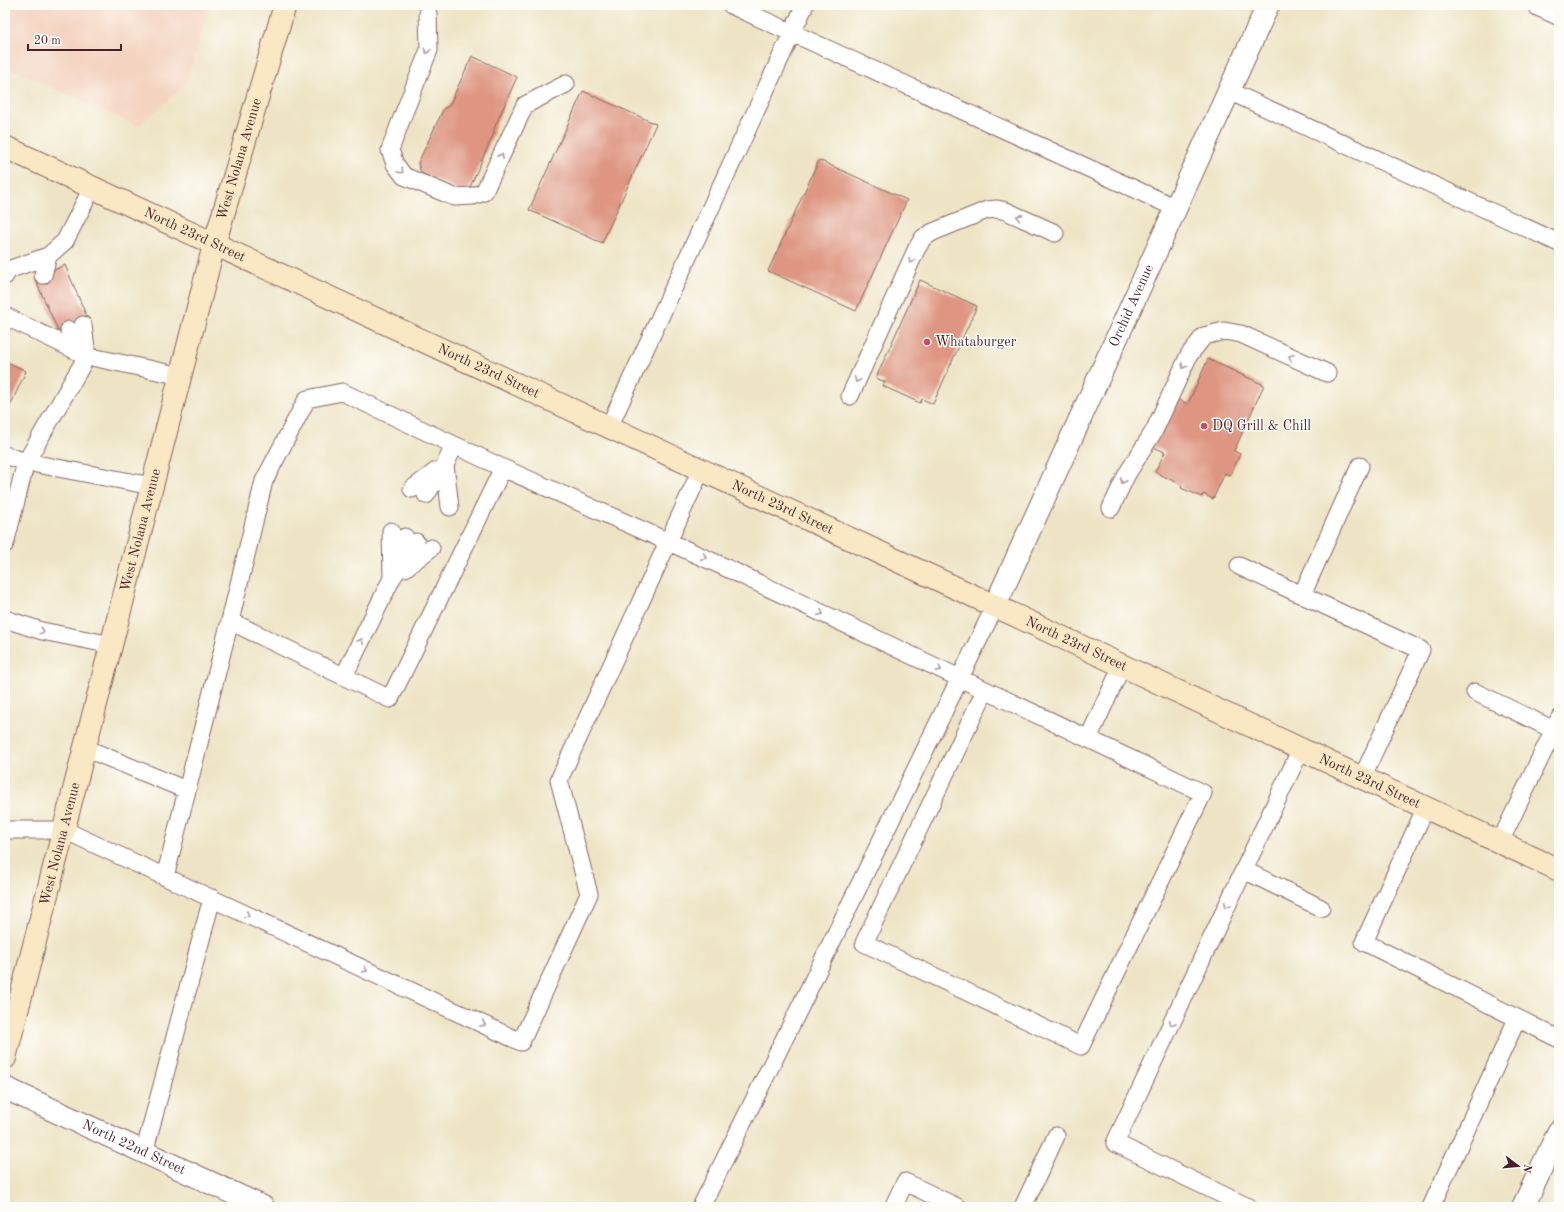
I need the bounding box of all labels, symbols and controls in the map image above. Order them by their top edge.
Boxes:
scale bar [28,26,121,52]
text: 20 m [34,35,61,47]
one-way arrow [423,48,432,55]
street label: West Nolana Avenue [215,97,264,222]
one-way arrow [496,153,504,161]
one-way arrow [396,166,404,174]
street label: North 23rd Street [142,205,248,265]
one-way arrow [1016,214,1024,222]
one-way arrow [908,257,916,264]
street label: Orchid Avenue [1107,262,1156,349]
place label: Whataburger [935,335,1017,349]
marker: Whataburger [922,337,932,347]
street label: North 23rd Street [436,342,542,401]
one-way arrow [1288,354,1295,362]
one-way arrow [1181,362,1189,370]
one-way arrow [854,375,862,383]
place label: DQ Grill & Chill [1212,419,1311,433]
marker: DQ Grill & Chill [1199,421,1209,431]
street label: West Nolana Avenue [118,467,163,593]
street label: North 23rd Street [730,478,836,537]
one-way arrow [1120,478,1128,485]
one-way arrow [700,553,707,561]
one-way arrow [817,608,825,616]
street label: North 23rd Street [1023,614,1129,674]
one-way arrow [38,626,45,635]
one-way arrow [356,638,364,646]
one-way arrow [934,664,942,672]
street label: North 23rd Street [1317,752,1423,811]
street label: West Nolana Avenue [38,781,83,907]
one-way arrow [1224,901,1232,908]
one-way arrow [243,910,250,918]
one-way arrow [360,965,368,973]
one-way arrow [1169,1018,1177,1026]
one-way arrow [478,1019,486,1027]
street label: North 22nd Street [80,1118,188,1177]
north arrow [1498,1146,1538,1186]
text: N [1520,1163,1533,1174]

